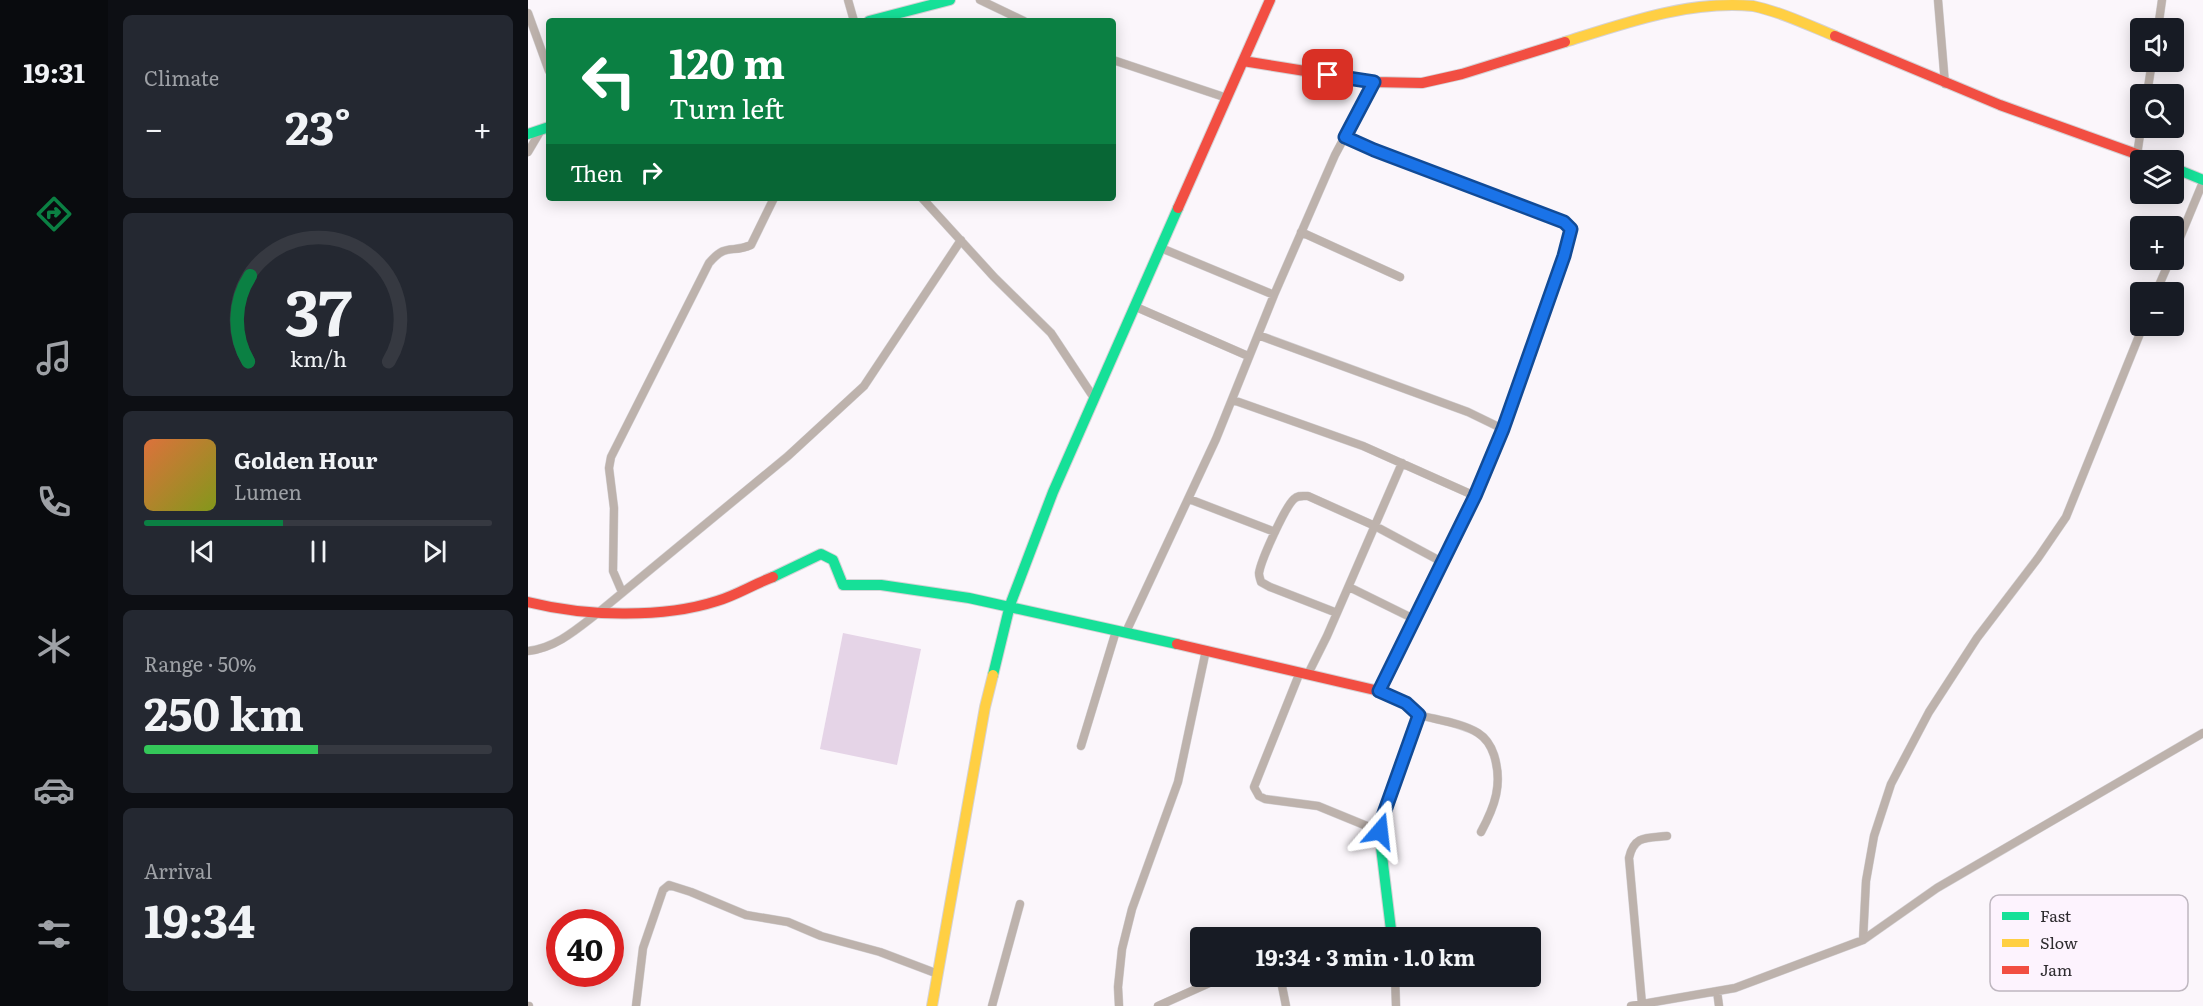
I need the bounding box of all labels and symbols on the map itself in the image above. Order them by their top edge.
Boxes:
pin [1302,49,1353,100]
position arrow [1348,799,1412,863]
legend [1990,895,2188,991]
text: Fast [2040,903,2072,927]
speed limit sign: 40 [546,909,624,987]
text: Slow [2040,930,2078,954]
text: Jam [2040,957,2073,981]

